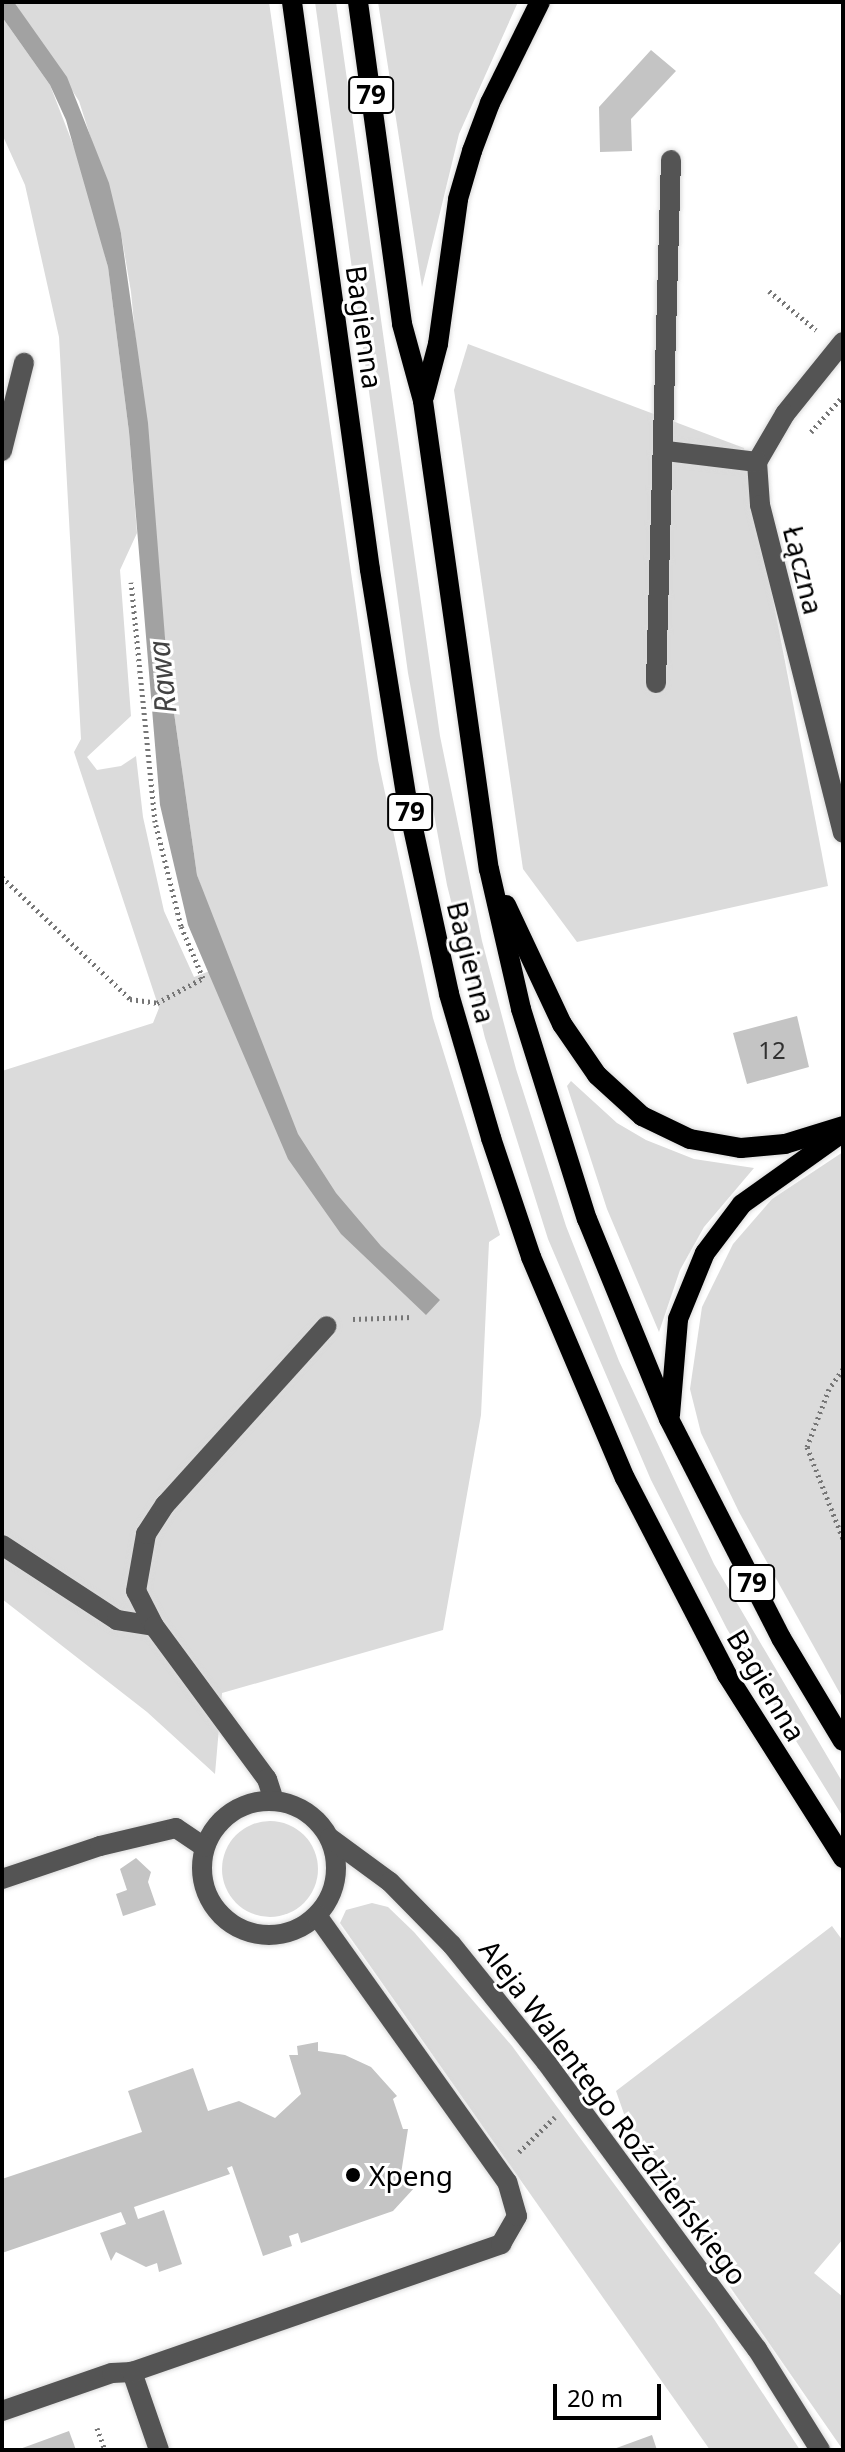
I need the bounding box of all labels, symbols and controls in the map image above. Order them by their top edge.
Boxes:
road number: 79 [347,73,395,117]
street label: Bagienna [340,263,390,391]
street label: Łączna [777,522,831,618]
water label: Rawa [140,639,184,715]
road number: 79 [386,790,434,834]
street label: Bagienna [441,898,503,1026]
house number: 12 [758,1036,786,1064]
road number: 79 [728,1561,776,1605]
street label: Bagienna [721,1623,813,1747]
street label: Aleja Walentego Roździeńskiego [473,1933,755,2291]
place label: Xpeng [369,2158,453,2192]
marker: Xpeng [344,2166,362,2184]
scale bar [557,2368,665,2418]
text: 20 m [567,2381,623,2414]

